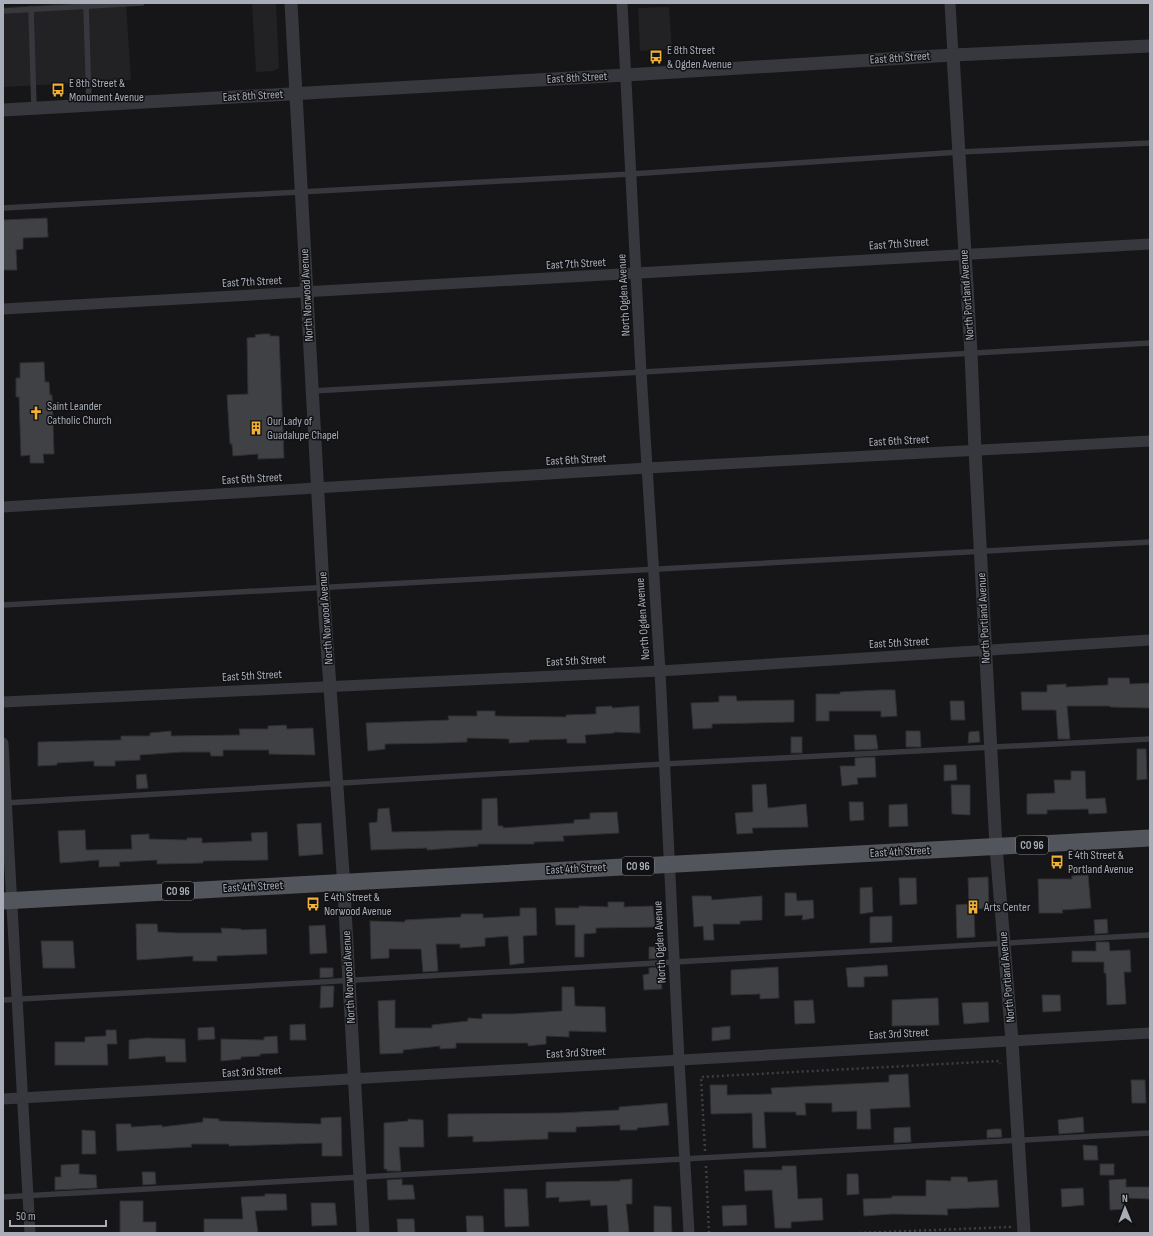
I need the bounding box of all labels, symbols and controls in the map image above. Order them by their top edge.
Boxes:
place label: E 8th Street & Ogden Avenue [667,43,732,72]
street label: East 8th Street [869,48,931,68]
bus stop icon: E 8th Street & Ogden Avenue [648,49,664,65]
street label: East 8th Street [546,69,608,87]
place label: E 8th Street & Monument Avenue [69,76,144,105]
bus stop icon: E 8th Street & Monument Avenue [50,82,66,98]
street label: East 8th Street [222,87,284,105]
street label: East 7th Street [868,234,930,254]
street label: North Norwood Avenue [297,248,317,342]
street label: North Portland Avenue [956,249,978,341]
street label: North Ogden Avenue [614,253,634,336]
street label: East 7th Street [546,255,607,273]
street label: East 7th Street [222,273,283,291]
place label: Saint Leander Catholic Church [47,399,112,428]
church icon: Saint Leander Catholic Church [28,405,44,421]
place label: Our Lady of Guadalupe Chapel [267,414,339,443]
building icon: Our Lady of Guadalupe Chapel [248,420,264,436]
street label: East 6th Street [868,432,930,450]
street label: East 6th Street [545,451,607,469]
street label: East 6th Street [221,470,283,488]
street label: North Norwood Avenue [315,571,337,665]
street label: North Portland Avenue [974,572,994,664]
street label: North Ogden Avenue [633,577,653,661]
street label: East 5th Street [869,634,930,652]
street label: East 5th Street [546,652,607,670]
street label: East 5th Street [222,667,283,685]
road number: CO 96 [1016,836,1048,854]
street label: East 4th Street [869,843,931,861]
place label: E 4th Street & Portland Avenue [1068,848,1134,877]
bus stop icon: E 4th Street & Portland Avenue [1049,854,1065,870]
road number: CO 96 [622,857,654,875]
street label: East 4th Street [545,860,607,878]
street label: East 4th Street [222,878,284,896]
road number: CO 96 [162,882,194,900]
place label: E 4th Street & Norwood Avenue [324,890,392,919]
bus stop icon: E 4th Street & Norwood Avenue [305,896,321,912]
building icon: Arts Center [965,899,981,915]
street label: North Ogden Avenue [650,900,670,983]
place label: Arts Center [983,900,1031,915]
street label: North Norwood Avenue [339,930,359,1024]
street label: North Portland Avenue [996,931,1018,1023]
street label: East 3rd Street [869,1025,930,1043]
street label: East 3rd Street [546,1044,607,1062]
street label: East 3rd Street [222,1063,283,1081]
north arrow [1105,1188,1145,1228]
text: N [1122,1192,1128,1205]
scale bar [10,1202,106,1228]
text: 50 m [16,1209,36,1224]

